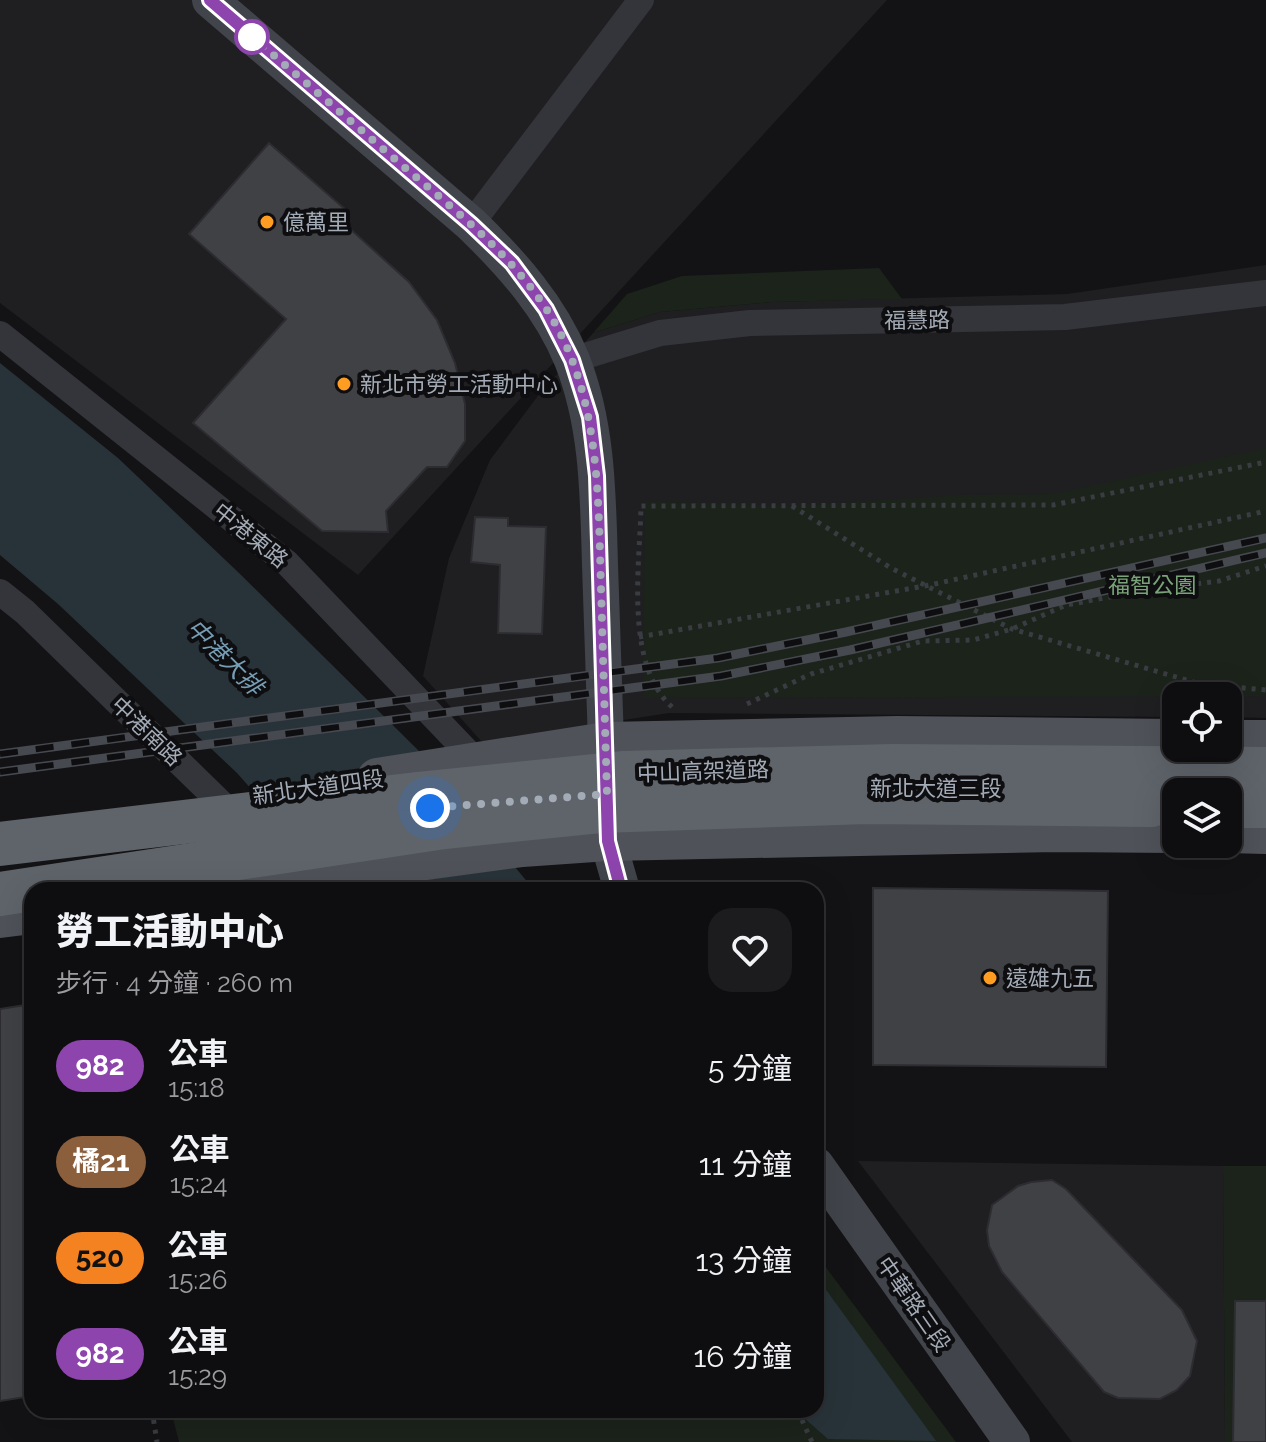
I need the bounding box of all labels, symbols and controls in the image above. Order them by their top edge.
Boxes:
unlabelled marker [235,20,269,54]
place label: 億萬里 [283,209,349,235]
marker: 億萬里 [258,213,276,231]
street label: 福慧路 [884,306,950,334]
place label: 新北市勞工活動中心 [360,371,558,397]
marker: 新北市勞工活動中心 [335,375,353,393]
street label: 中港東路 [209,497,293,573]
park label: 福智公園 [1108,572,1196,598]
water label: 中港大排 [181,613,271,703]
map controls [1162,682,1242,858]
button: locate [1162,682,1242,762]
street label: 中港南路 [106,691,188,771]
street label: 中山高架道路 [637,756,769,786]
street label: 新北大道四段 [251,765,385,809]
street label: 新北大道三段 [870,775,1002,801]
button: layers [1162,778,1242,858]
your location [410,788,450,828]
button: heart [708,908,792,992]
text: 勞工活動中心 [56,909,284,954]
place label: 遠雄九五 [1006,965,1094,991]
text: 步行 · 4 分鐘 · 260 m [56,968,293,998]
marker: 遠雄九五 [981,969,999,987]
text: 公車 [168,1036,228,1071]
text: 982 [75,1049,125,1082]
text: 5 分鐘 [708,1051,792,1086]
text: 15:18 [168,1073,225,1103]
text: 公車 [170,1132,230,1167]
text: 橘21 [72,1145,130,1178]
text: 11 分鐘 [699,1147,792,1182]
text: 15:24 [170,1169,228,1199]
text: 公車 [168,1228,228,1263]
text: 520 [76,1241,124,1274]
text: 13 分鐘 [695,1243,792,1278]
street label: 中華路三段 [872,1251,956,1357]
text: 15:26 [168,1265,227,1295]
text: 公車 [168,1324,228,1359]
text: 982 [75,1337,125,1370]
text: 16 分鐘 [693,1339,792,1374]
text: 15:29 [168,1361,227,1391]

